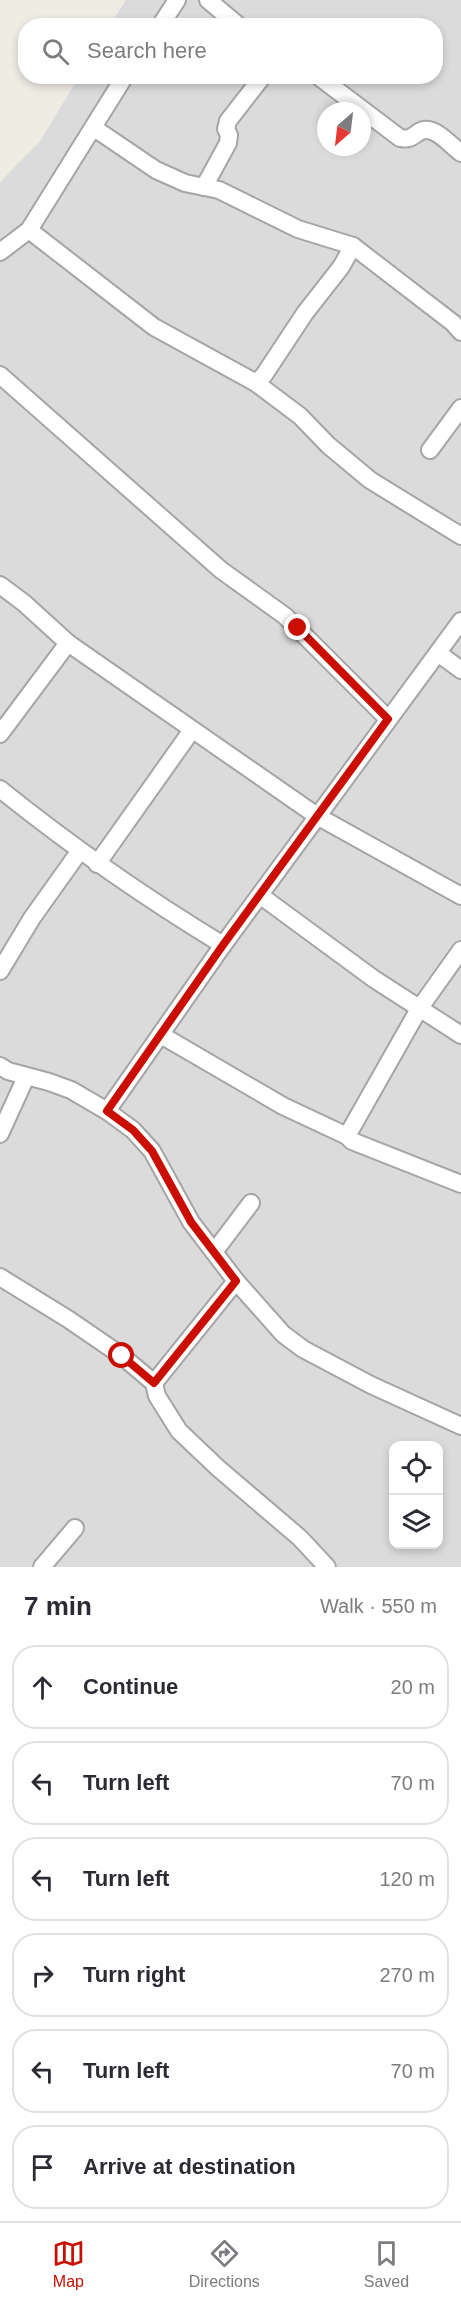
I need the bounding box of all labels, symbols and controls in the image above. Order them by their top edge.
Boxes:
search box [18,18,443,84]
icon: search [39,35,72,68]
text: Search here [87,38,207,63]
north arrow [317,102,371,156]
route end [284,614,310,640]
route start [108,1342,134,1368]
map controls [389,1441,443,1549]
button: locate [389,1441,443,1495]
button: layers [389,1495,443,1549]
text: 7 min [24,1591,92,1621]
text: Walk · 550 m [320,1595,437,1617]
icon: ahead [26,1671,59,1704]
text: Continue [83,1674,178,1699]
text: 20 m [391,1676,435,1698]
icon: left [26,1767,59,1800]
text: Turn left [83,1770,169,1795]
text: 70 m [391,1772,435,1794]
icon: left [26,1863,59,1896]
text: Turn left [83,1866,169,1891]
text: 120 m [379,1868,435,1890]
icon: right [26,1959,59,1992]
text: Turn right [83,1962,185,1987]
text: 270 m [379,1964,435,1986]
icon: left [26,2055,59,2088]
text: Turn left [83,2058,169,2083]
text: 70 m [391,2060,435,2082]
icon: arrive [26,2151,59,2184]
text: Arrive at destination [83,2154,296,2179]
tab: Map [52,2237,85,2291]
tab: Directions [189,2237,260,2291]
tab: Saved [364,2237,409,2291]

